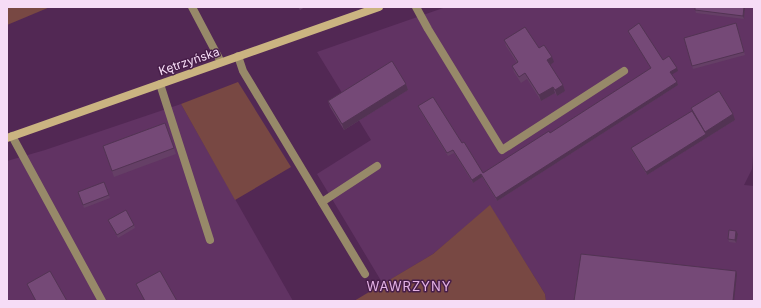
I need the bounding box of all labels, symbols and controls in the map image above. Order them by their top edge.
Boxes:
street label: Kętrzyńska [157,44,221,78]
district label: WAWRZYNY [366,278,452,294]

